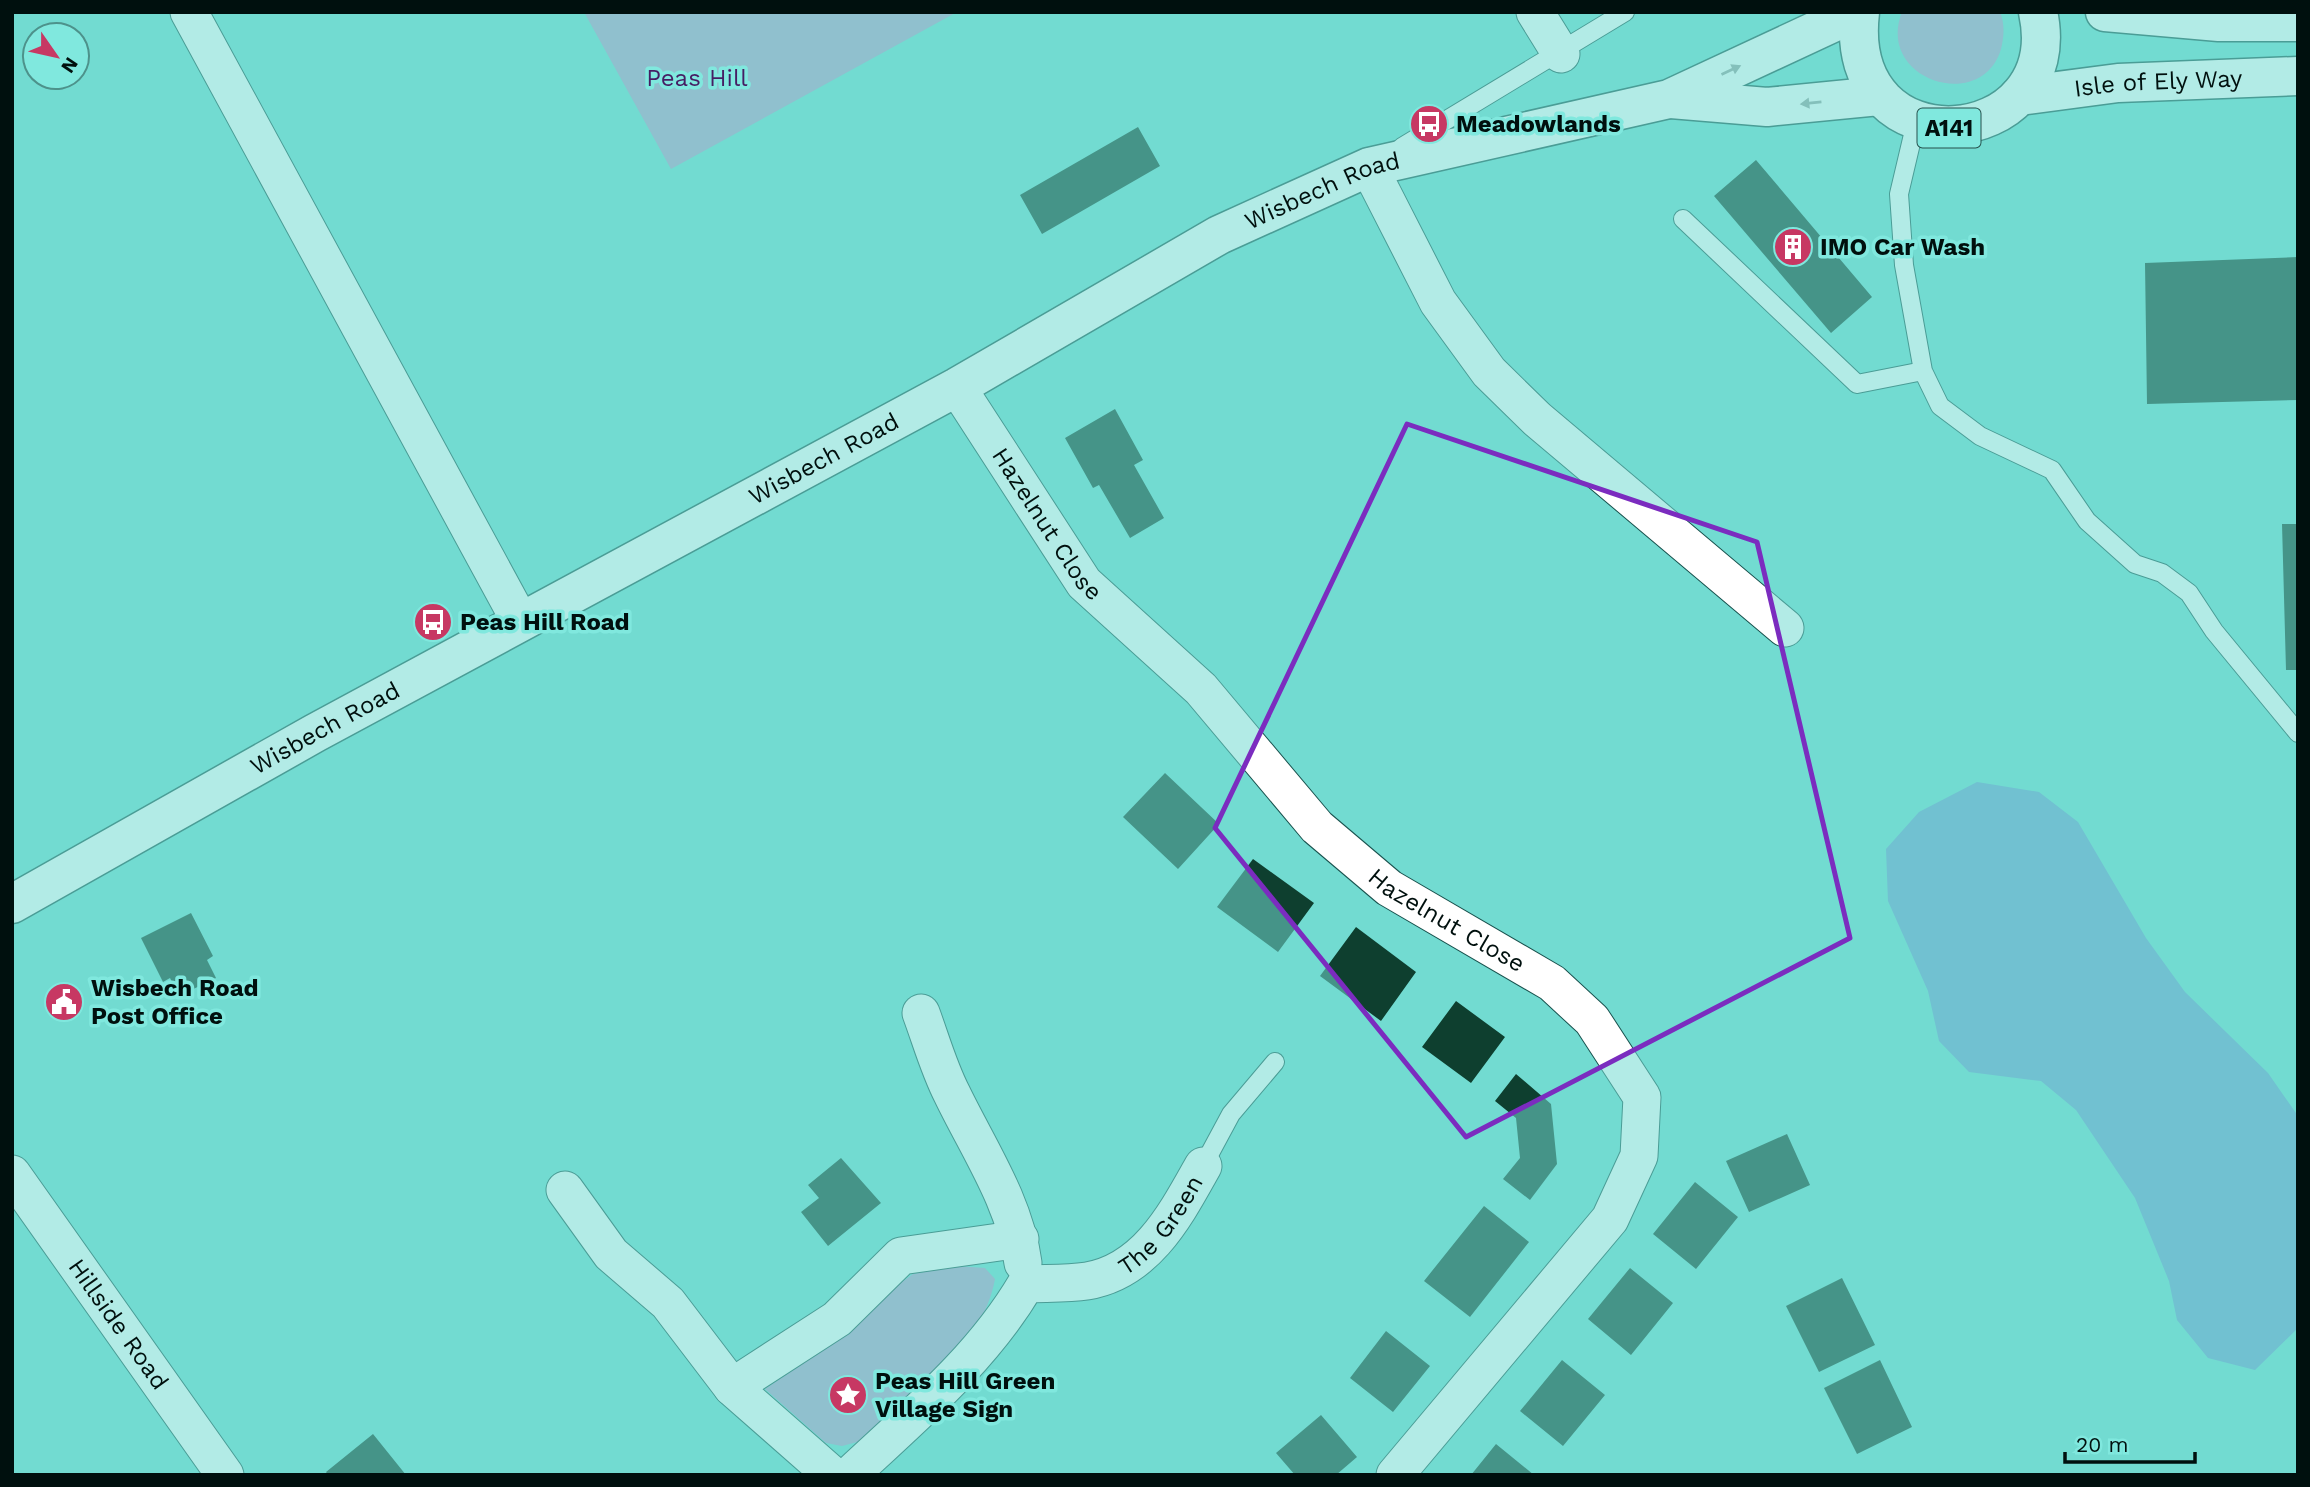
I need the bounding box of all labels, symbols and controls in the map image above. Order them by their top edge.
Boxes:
north arrow [21,21,91,91]
text: N [56,53,83,77]
park label: Peas Hill [646,64,748,92]
one-way arrow [1721,64,1741,76]
street label: Isle of Ely Way [2072,64,2244,103]
one-way arrow [1800,97,1822,108]
bus stop icon: Meadowlands [1408,103,1450,145]
road number: A141 [1918,108,1980,148]
place label: Meadowlands [1456,110,1621,138]
street label: Wisbech Road [1240,146,1403,235]
building icon: IMO Car Wash [1772,226,1814,268]
place label: IMO Car Wash [1820,233,1985,261]
street label: Wisbech Road [744,407,904,510]
street label: Hazelnut Close [986,442,1108,606]
bus stop icon: Peas Hill Road [412,601,454,643]
place label: Peas Hill Road [460,608,630,636]
street label: Wisbech Road [245,676,405,781]
street label: Hazelnut Close [1363,863,1530,978]
place label: Wisbech Road Post Office [91,974,259,1030]
public building icon: Wisbech Road Post Office [43,981,85,1023]
street label: The Green [1113,1170,1209,1281]
street label: Hillside Road [63,1253,174,1395]
place label: Peas Hill Green Village Sign [875,1367,1055,1423]
place icon: Peas Hill Green Village Sign [827,1374,869,1416]
scale bar [2065,1420,2194,1464]
text: 20 m [2076,1432,2128,1457]

